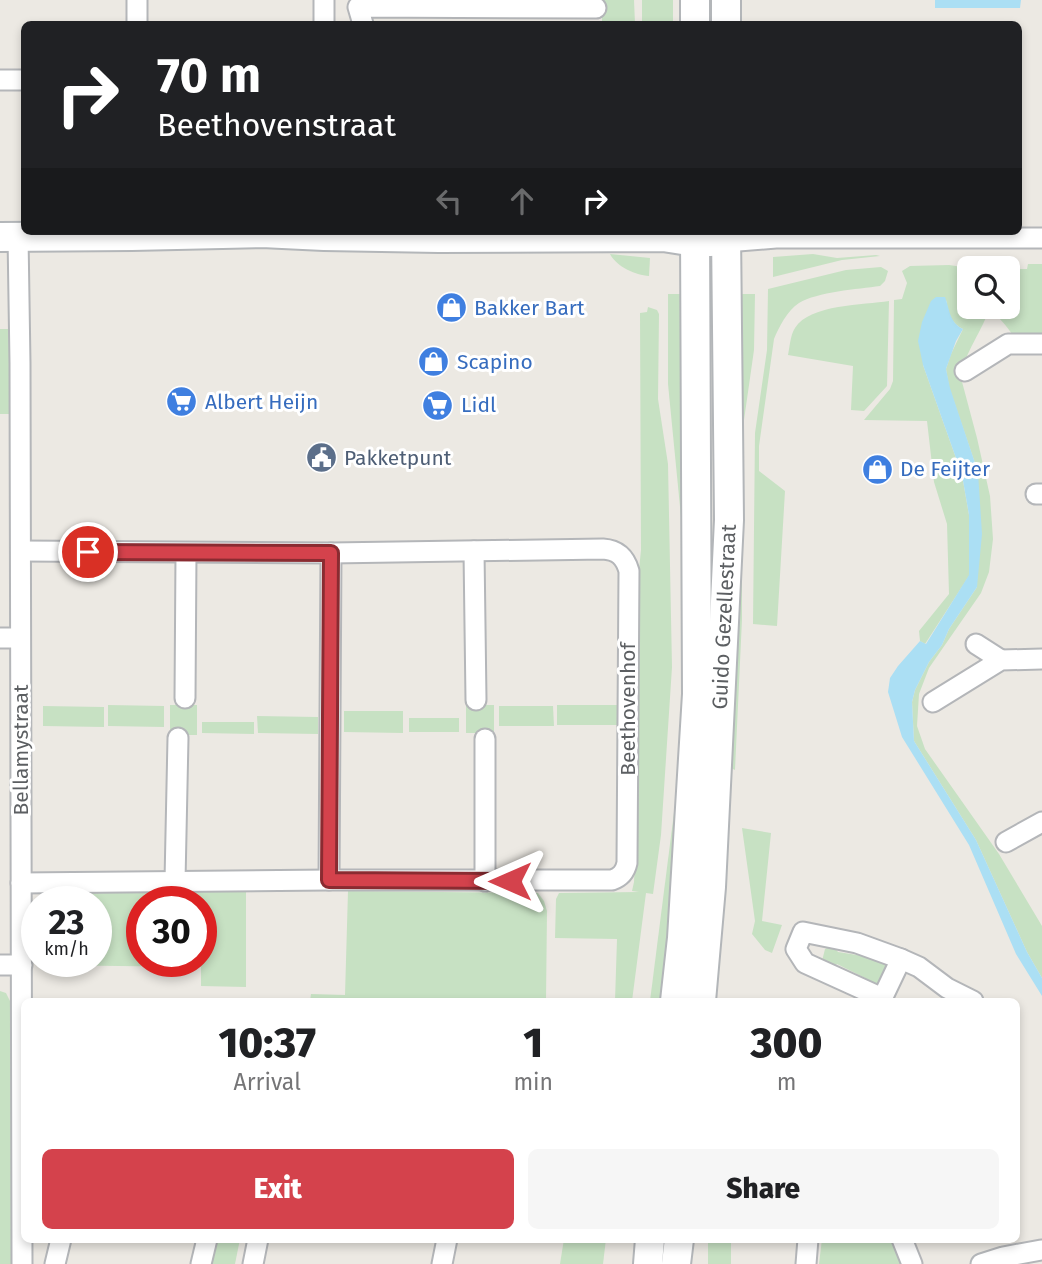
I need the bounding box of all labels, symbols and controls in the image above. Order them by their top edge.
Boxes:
text: 70 m [157,46,261,105]
icon: right [42,49,133,140]
text: Beethovenstraat [157,106,396,144]
icon: left [430,182,468,220]
icon: ahead [503,182,541,220]
icon: right [576,182,614,220]
map controls [957,256,1020,319]
button: search [957,256,1020,319]
shop icon: Bakker Bart [434,291,468,325]
place label: Bakker Bart [474,295,585,321]
shop icon: Scapino [417,345,451,379]
place label: Scapino [457,349,533,375]
supermarket icon: Albert Heijn [165,385,199,419]
supermarket icon: Lidl [421,388,455,422]
place label: Albert Heijn [205,389,318,415]
place label: Lidl [461,392,496,418]
public building icon: Pakketpunt [304,441,338,475]
place label: Pakketpunt [344,445,452,471]
shop icon: De Feijter [860,452,894,486]
place label: De Feijter [900,456,990,482]
pin [58,522,118,582]
street label: Guido Gezellestraat [707,523,742,710]
icon: arrive [69,533,107,571]
street label: Beethovenhof [615,640,641,776]
street label: Bellamystraat [8,684,34,815]
position arrow [473,844,547,918]
speed limit sign: 30 [126,886,217,977]
text: 23 [48,901,85,943]
text: km/h [44,938,89,960]
text: 10:37 [218,1018,316,1068]
text: 1 [523,1018,543,1068]
text: 300 [751,1018,823,1068]
text: Arrival [234,1068,301,1096]
text: min [513,1068,553,1096]
text: m [777,1068,796,1096]
button: Exit [42,1149,514,1229]
button: Share [528,1149,999,1229]

